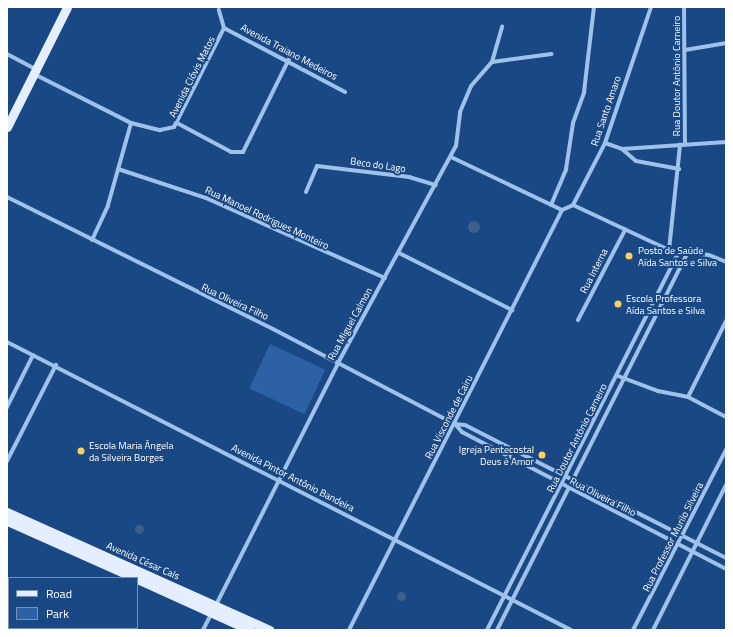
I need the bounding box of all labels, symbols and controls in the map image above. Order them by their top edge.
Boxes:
street label: Rua Doutor Antônio Carneiro [671,16,683,136]
street label: Avenida Traiano Medeiros [239,21,339,83]
street label: Avenida Clóvis Matos [166,35,218,119]
street label: Rua Santo Amaro [588,74,624,148]
street label: Beco do Lago [349,155,407,175]
street label: Rua Manoel Rodrigues Monteiro [203,184,331,252]
place label: Posto de Saúde Aída Santos e Silva [638,244,717,268]
street label: Rua Interna [578,247,610,295]
marker: Posto de Saúde Aída Santos e Silva [623,250,635,262]
street label: Rua Oliveira Filho [199,281,271,323]
street label: Rua Miguel Calmon [325,286,375,362]
place label: Escola Professora Aída Santos e Silva [626,292,705,316]
marker: Escola Professora Aída Santos e Silva [613,299,623,309]
street label: Rua Visconde de Cairu [423,373,475,461]
street label: Rua Doutor Antônio Carneiro [544,382,610,494]
place label: Escola Maria Ângela da Silveira Borges [89,439,173,462]
street label: Avenida Pintor Antônio Bandeira [230,442,356,514]
place label: Igreja Pentecostal Deus é Amor [459,443,534,466]
marker: Escola Maria Ângela da Silveira Borges [76,446,86,456]
marker: Igreja Pentecostal Deus é Amor [537,450,547,460]
street label: Rua Oliveira Filho [568,475,638,519]
street label: Rua Professor Murilo Silveira [640,480,706,594]
street label: Avenida César Cals [105,540,181,582]
legend [8,577,138,629]
text: Road [46,584,72,603]
text: Park [46,604,69,623]

